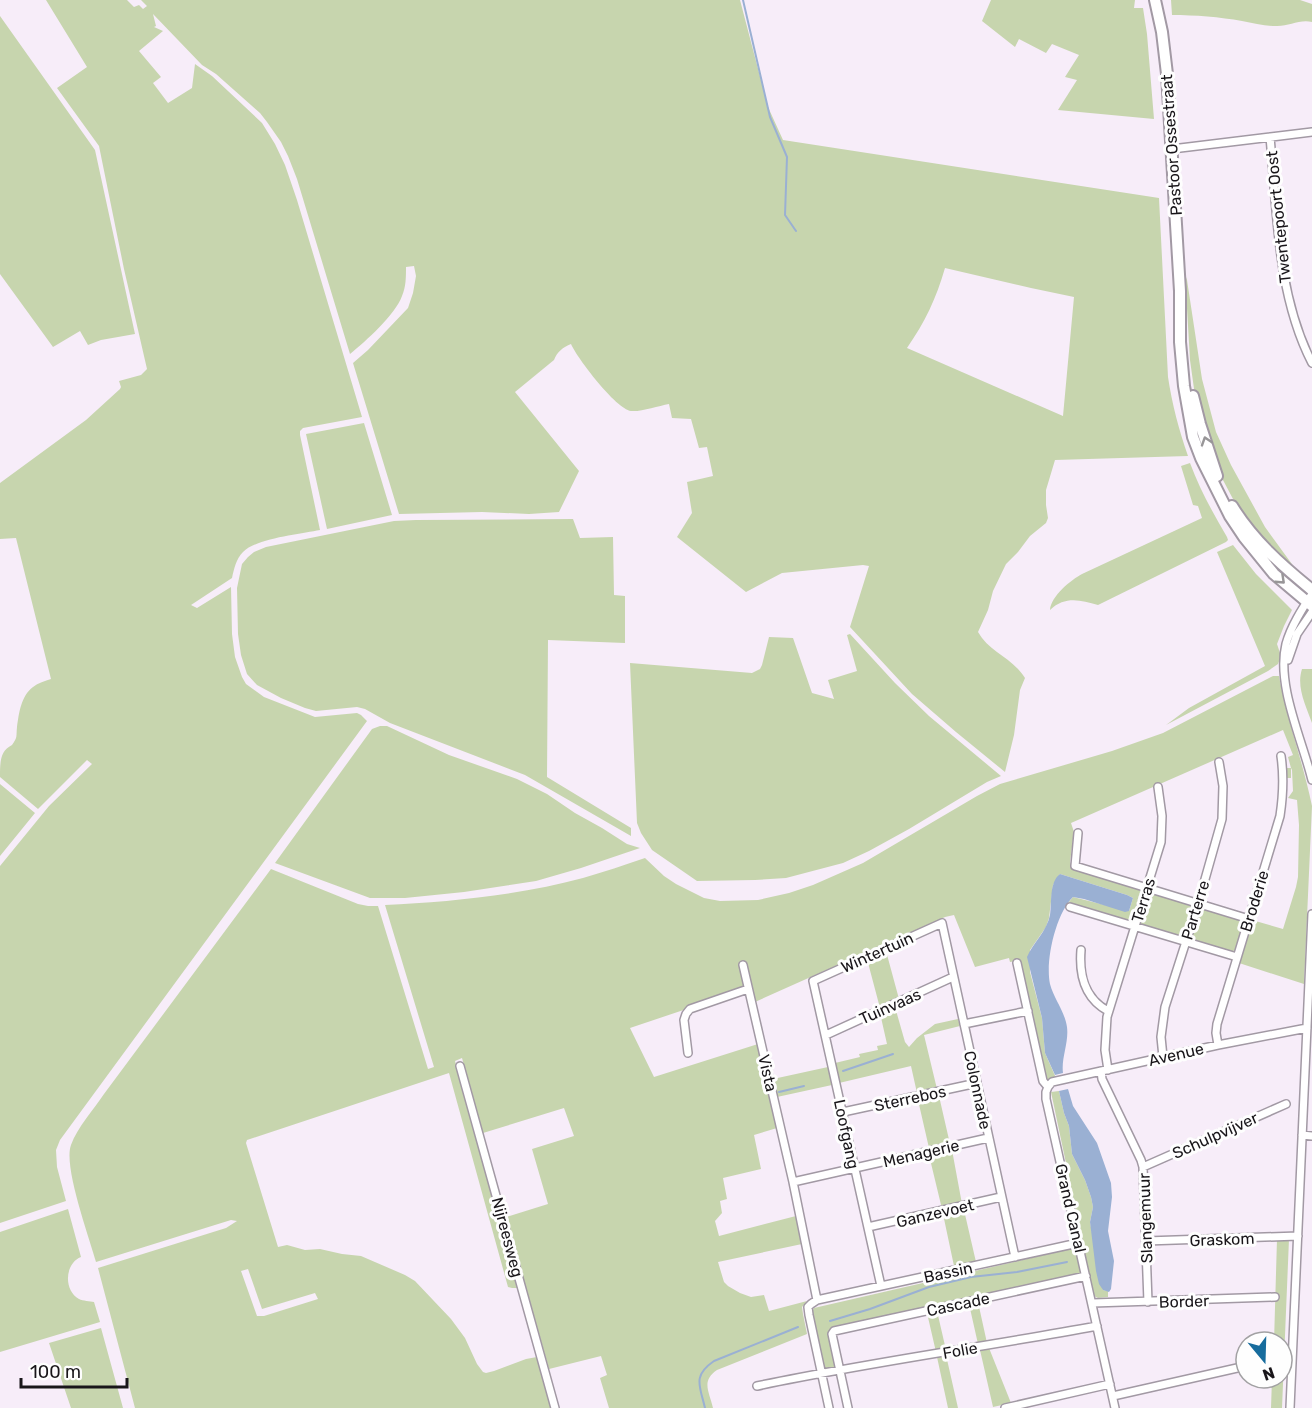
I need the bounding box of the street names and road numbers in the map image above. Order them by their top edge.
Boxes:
street label: Pastoor Ossestraat [1157,74,1186,216]
street label: Twentepoort Oost [1262,150,1295,284]
street label: Broderie [1236,868,1273,934]
street label: Terras [1128,876,1159,925]
street label: Parterre [1177,878,1214,942]
street label: Wintertuin [838,928,916,977]
street label: Tuinvaas [856,984,924,1028]
street label: Avenue [1147,1039,1206,1070]
street label: Colonnade [960,1049,995,1131]
street label: Vista [754,1053,781,1094]
street label: Sterrebos [872,1082,948,1115]
street label: Loofgang [830,1098,863,1171]
street label: Schulpvijver [1169,1108,1261,1163]
street label: Menagerie [881,1135,961,1171]
street label: Grand Canal [1051,1162,1090,1254]
street label: Slangemuur [1134,1172,1157,1264]
street label: Nijreesweg [488,1195,527,1279]
street label: Ganzevoet [894,1195,976,1232]
street label: Graskom [1189,1229,1255,1250]
street label: Bassin [922,1258,974,1287]
street label: Cascade [925,1289,991,1320]
street label: Border [1159,1291,1210,1312]
street label: Folie [941,1338,979,1363]

